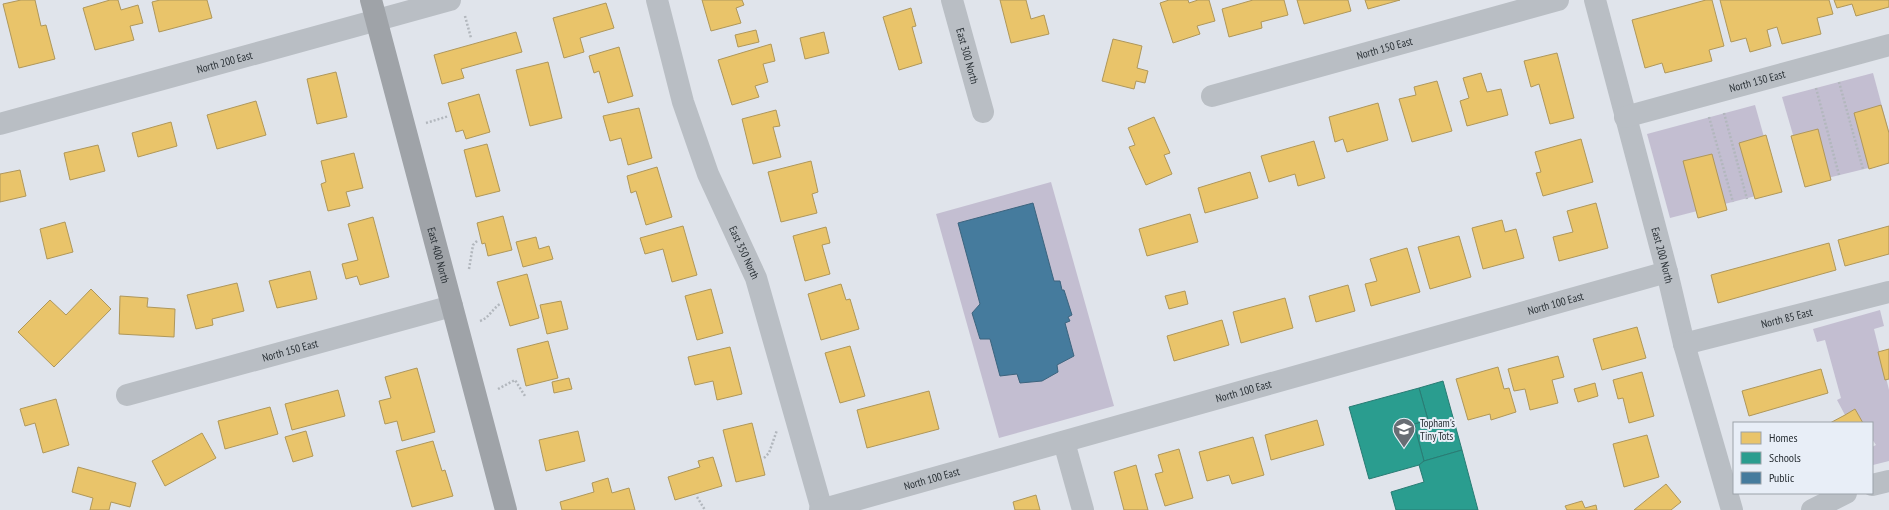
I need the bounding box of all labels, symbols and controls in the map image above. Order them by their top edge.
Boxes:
street label: East 300 North [953,26,982,86]
street label: North 150 East [1355,34,1414,63]
street label: North 200 East [195,48,254,76]
street label: North 130 East [1728,67,1787,95]
street label: East 350 North [726,224,763,282]
street label: East 400 North [424,226,453,285]
street label: East 200 North [1648,226,1676,285]
street label: North 100 East [1526,289,1585,318]
street label: North 85 East [1760,305,1814,331]
street label: North 150 East [261,336,319,365]
street label: North 100 East [1214,376,1273,405]
school or university icon: Topham's Tiny Tots [1391,416,1417,449]
place label: Topham's Tiny Tots [1420,416,1455,443]
legend [1733,422,1873,494]
text: Homes [1769,430,1797,445]
text: Schools [1769,450,1801,465]
street label: North 100 East [902,464,961,493]
text: Public [1769,470,1795,485]

